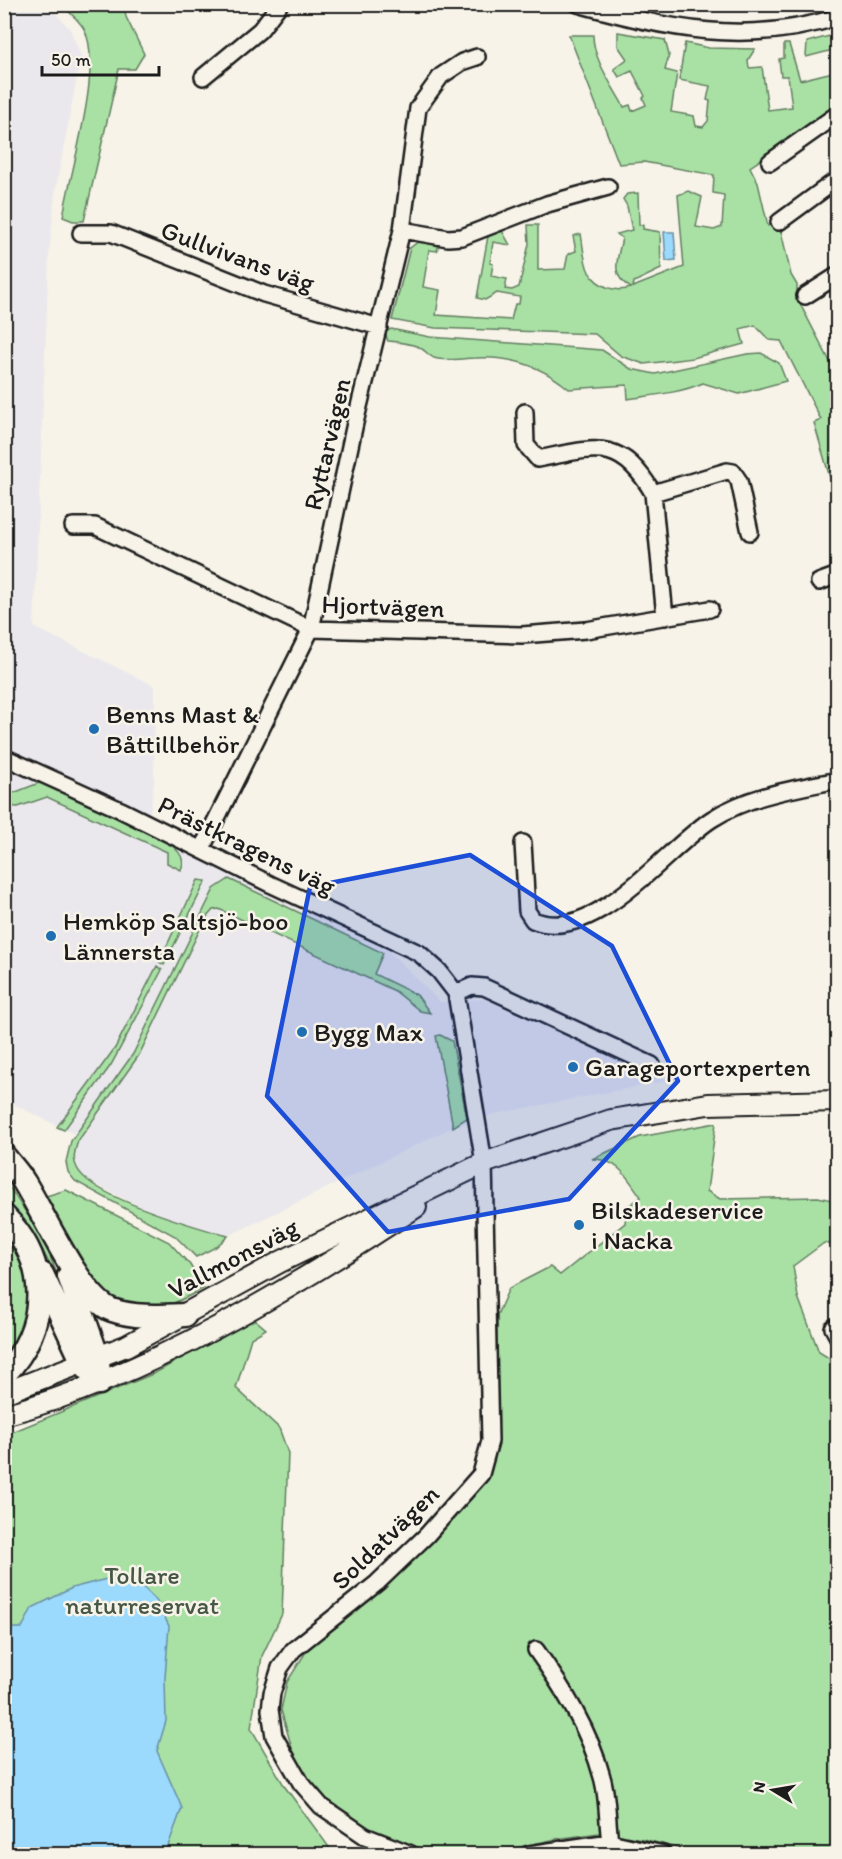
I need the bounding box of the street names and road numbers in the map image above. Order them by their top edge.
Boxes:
street label: Gullvivans väg [157,213,320,299]
street label: Ryttarvägen [296,375,358,513]
street label: Hjortvägen [321,588,445,624]
street label: Prästkragens väg [153,788,342,902]
street label: Vallmonsväg [162,1210,304,1306]
street label: Soldatvägen [324,1477,446,1596]

